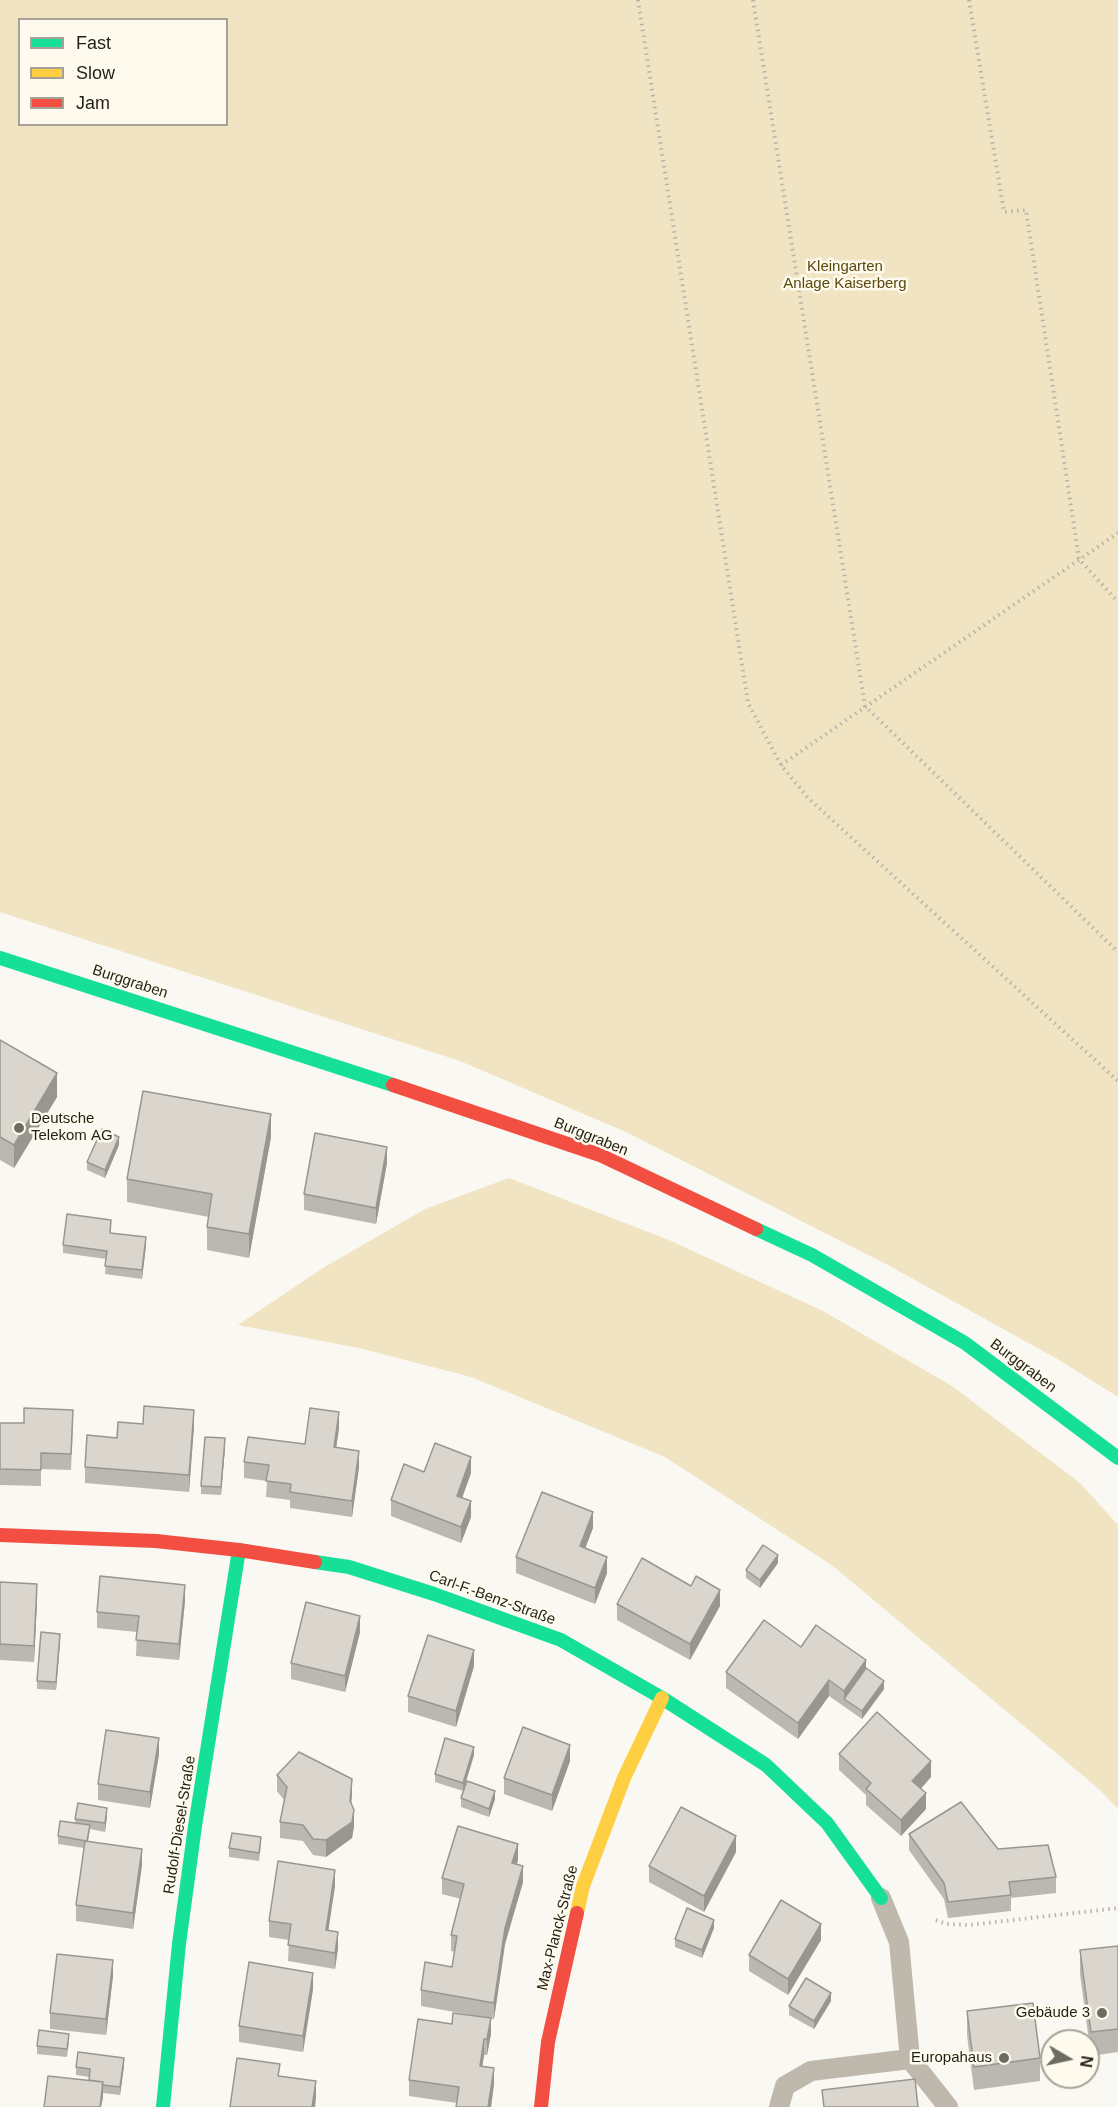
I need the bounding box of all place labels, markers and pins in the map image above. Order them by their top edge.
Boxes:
place label: Deutsche Telekom AG [31,1110,113,1145]
marker: Deutsche Telekom AG [12,1121,26,1135]
place label: Gebäude 3 [1016,2004,1090,2022]
marker: Gebäude 3 [1095,2006,1109,2020]
place label: Europahaus [911,2049,992,2067]
marker: Europahaus [997,2051,1011,2065]

